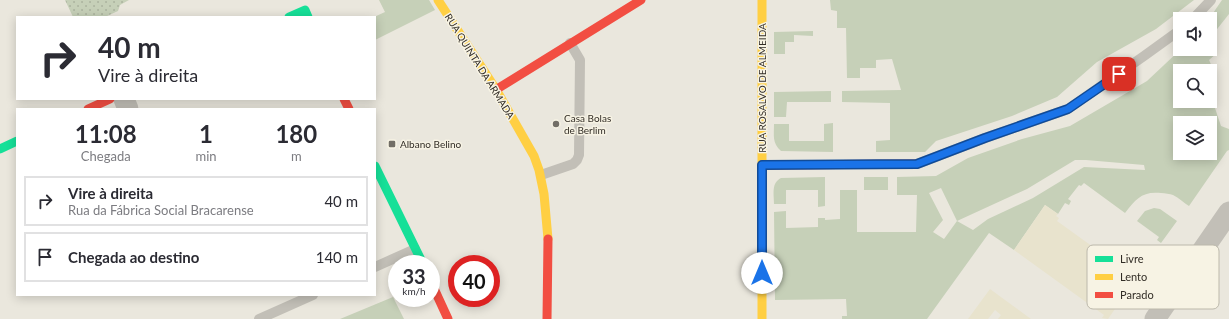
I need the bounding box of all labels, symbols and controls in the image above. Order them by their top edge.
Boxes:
street label: RUA QUINTA DA ARMADA [443,11,517,121]
map controls [1173,12,1217,160]
button: sound [1173,12,1217,56]
street label: RUA ROSALVO DE ALMEIDA [756,23,768,153]
text: 40 m [98,30,161,64]
icon: right [32,32,84,84]
pin [1102,57,1136,91]
icon: arrive [1108,63,1130,85]
text: Vire à direita [98,64,198,86]
button: search [1173,64,1217,108]
place label: Casa Bolas de Berlim [564,112,611,136]
button: layers [1173,116,1217,160]
text: 11:08 [75,119,137,148]
text: 1 [199,119,213,148]
text: 180 [275,119,317,148]
marker: Casa Bolas de Berlim [551,119,561,129]
place label: Albano Belino [400,138,462,150]
marker: Albano Belino [387,139,397,149]
text: Chegada [81,148,131,164]
text: min [196,148,217,164]
text: m [291,148,302,164]
text: Vire à direita [68,184,153,202]
icon: right [34,190,56,212]
text: 40 m [324,192,358,210]
text: Rua da Fábrica Social Bracarense [68,202,254,218]
legend [1087,245,1219,309]
icon: arrive [34,246,56,268]
text: Chegada ao destino [68,248,199,266]
text: 140 m [316,248,358,266]
position arrow [741,252,783,294]
text: Livre [1120,252,1144,265]
speed limit sign: 40 [448,255,500,307]
text: 33 [402,264,426,288]
text: Lento [1120,270,1147,283]
text: km/h [402,285,426,297]
text: Parado [1120,288,1154,301]

